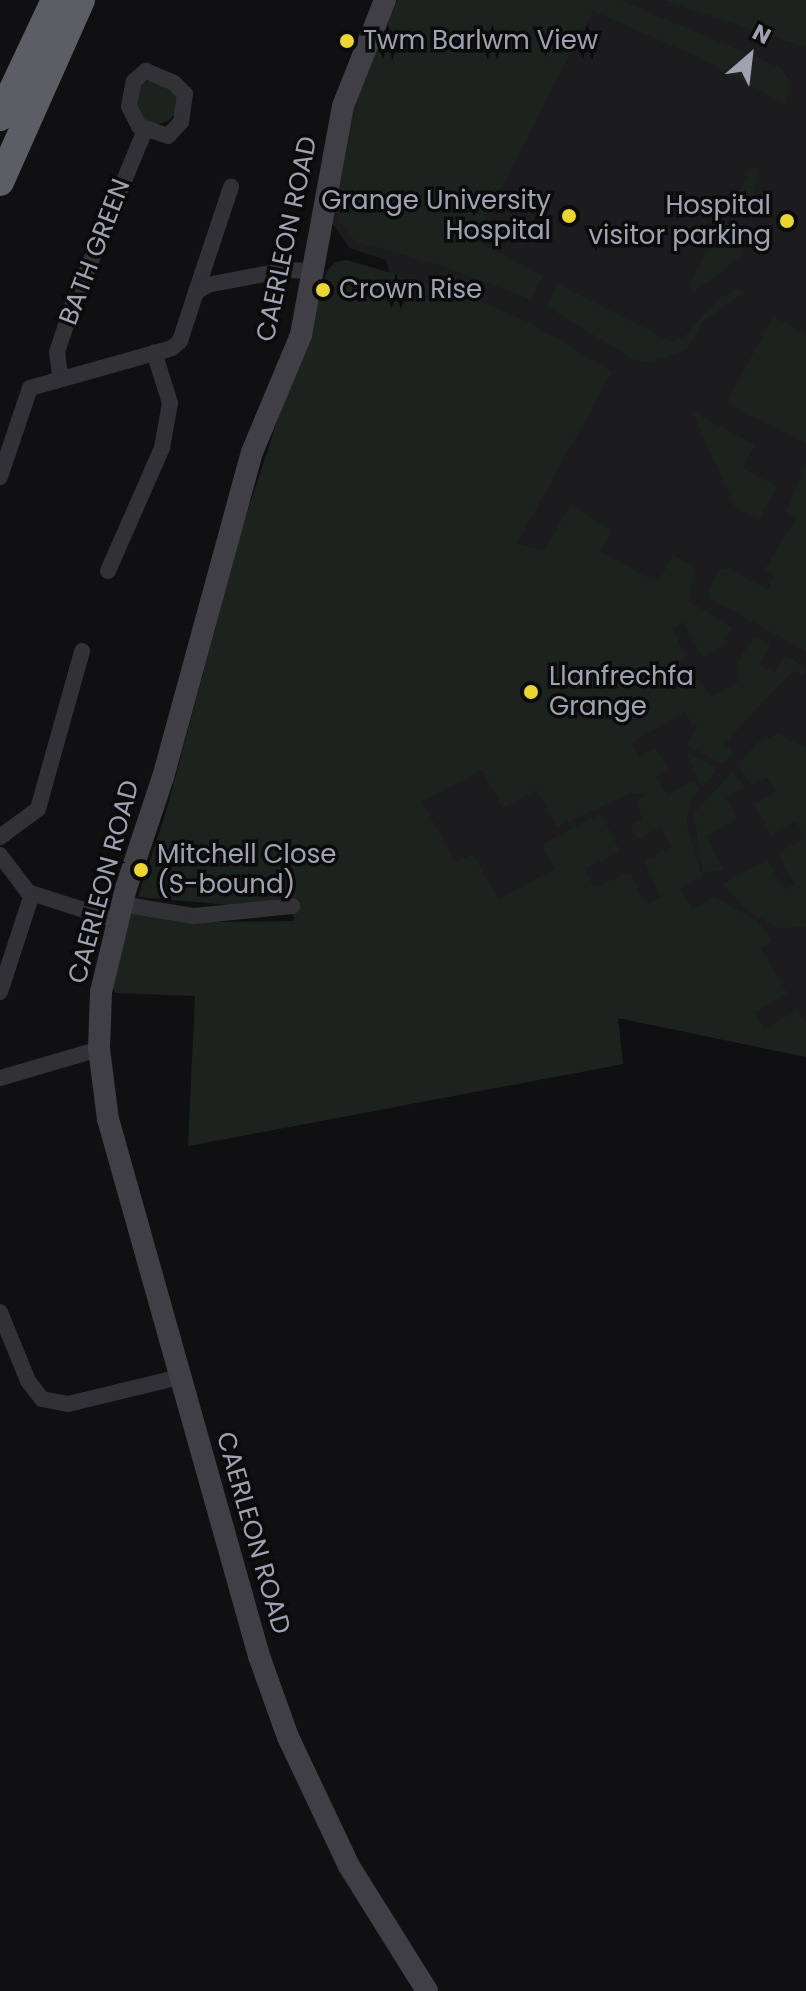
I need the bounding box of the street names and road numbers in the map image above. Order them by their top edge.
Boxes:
street label: CAERLEON ROAD [250,133,324,345]
street label: BATH GREEN [53,175,137,329]
street label: CAERLEON ROAD [62,777,146,987]
street label: CAERLEON ROAD [209,1428,297,1638]

